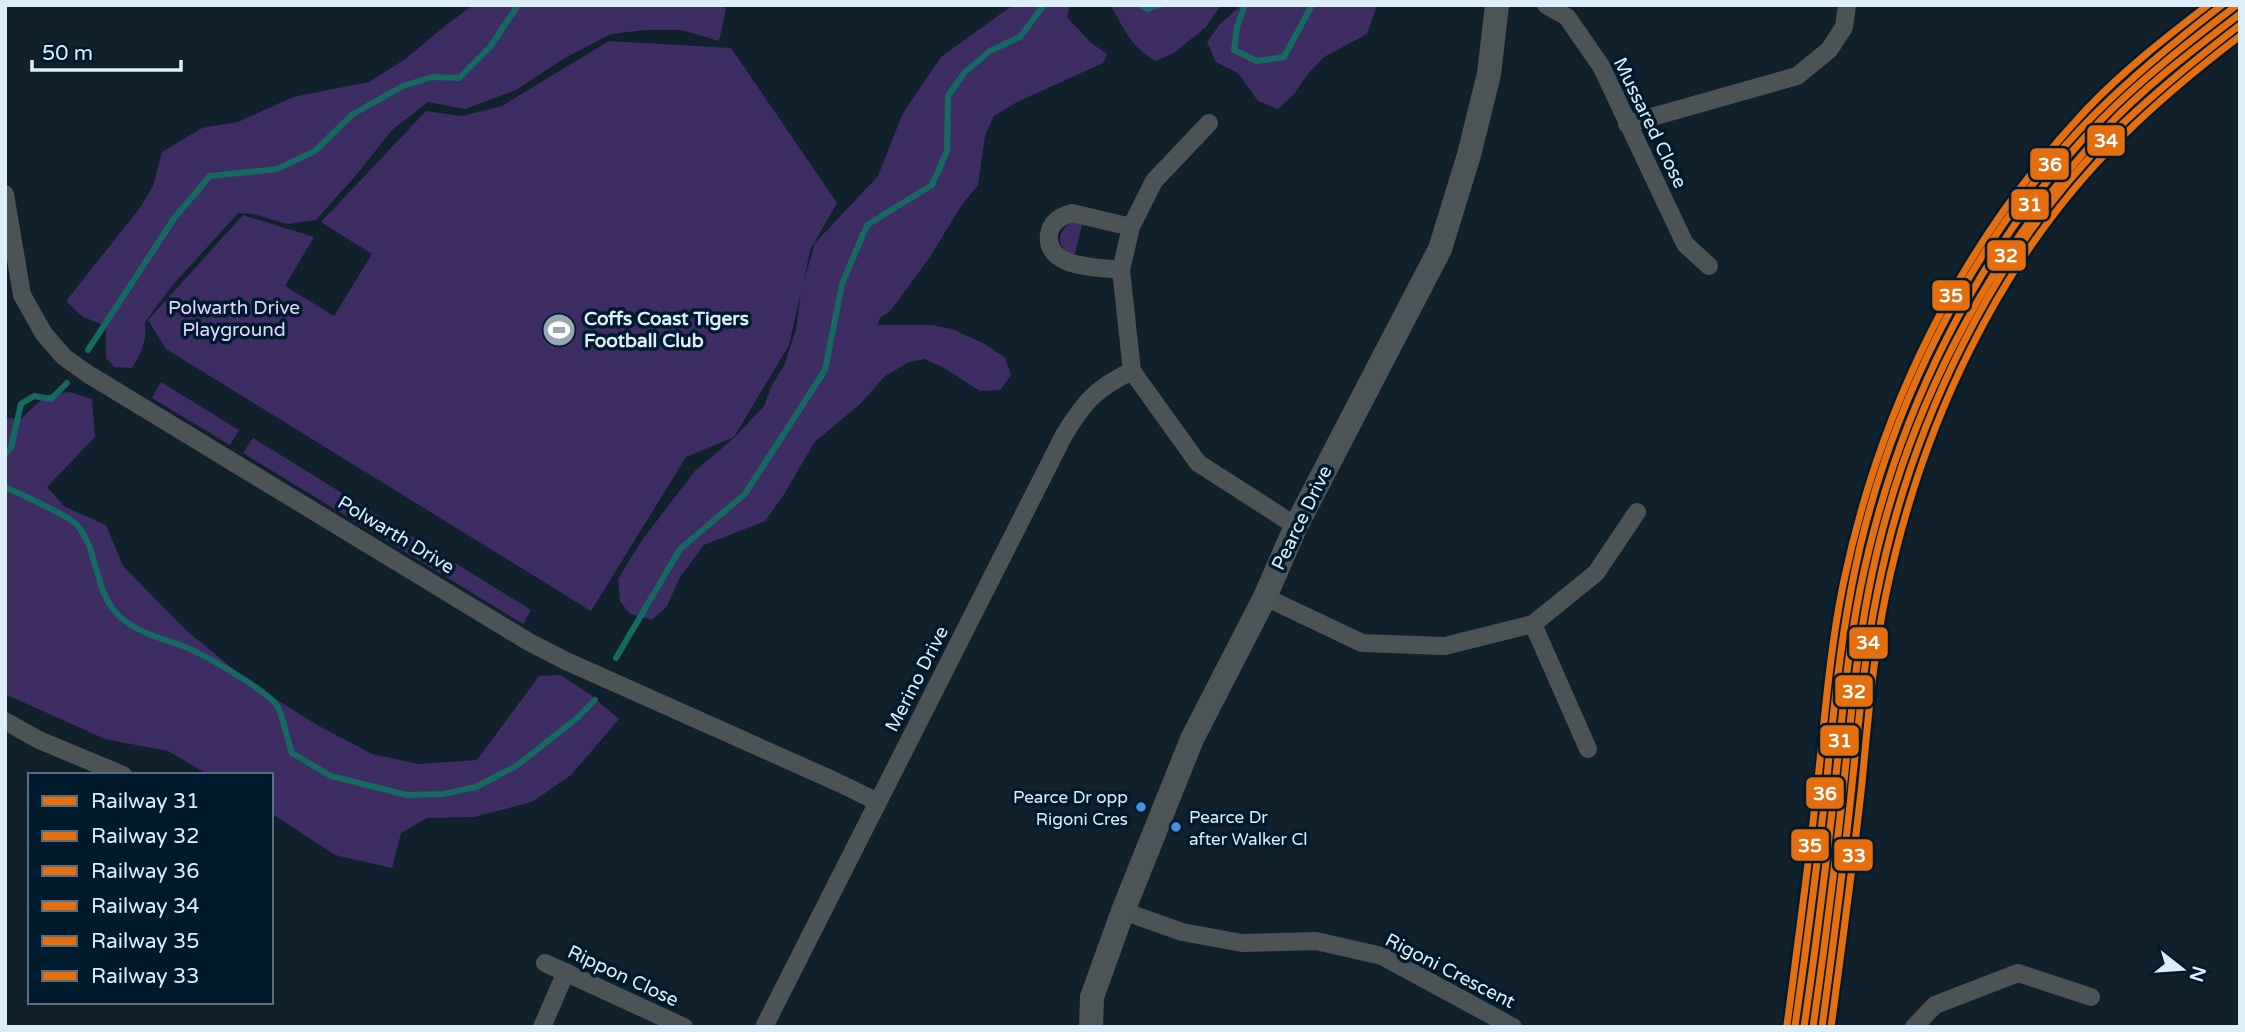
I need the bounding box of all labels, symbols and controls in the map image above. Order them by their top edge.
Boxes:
scale bar [32,28,180,72]
text: 50 m [42,41,93,66]
street label: Mussared Close [1609,54,1691,192]
line badge: 34 [2086,124,2126,157]
text: 34 [2094,130,2118,152]
line badge: 36 [2029,147,2070,181]
text: 36 [2038,154,2062,176]
line badge: 31 [2010,188,2050,221]
text: 31 [2018,194,2042,216]
line badge: 32 [1986,239,2027,272]
text: 32 [1994,245,2018,267]
line badge: 35 [1931,279,1971,312]
text: 35 [1939,285,1963,307]
park label: Polwarth Drive Playground [168,297,300,341]
place label: Coffs Coast Tigers Football Club [584,308,749,352]
sports icon: Coffs Coast Tigers Football Club [540,311,578,349]
street label: Pearce Drive [1267,462,1337,574]
street label: Polwarth Drive [334,492,458,578]
street label: Merino Drive [881,622,953,736]
line badge: 34 [1848,626,1889,660]
text: 34 [1856,632,1880,654]
line badge: 32 [1834,674,1874,708]
text: 32 [1842,681,1866,703]
line badge: 31 [1819,724,1860,757]
text: 31 [1828,730,1852,752]
legend [28,773,273,1004]
line badge: 36 [1805,776,1845,810]
text: 36 [1813,783,1837,805]
place label: Pearce Dr opp Rigoni Cres [1013,787,1128,830]
text: Railway 31 [91,789,199,814]
marker: Pearce Dr opp Rigoni Cres [1134,800,1148,814]
place label: Pearce Dr after Walker Cl [1189,807,1308,850]
marker: Pearce Dr after Walker Cl [1169,820,1183,834]
text: Railway 32 [91,824,199,849]
line badge: 35 [1790,828,1830,862]
text: 35 [1798,835,1822,857]
line badge: 33 [1833,838,1874,872]
text: 33 [1842,845,1866,867]
text: Railway 36 [91,859,199,884]
text: Railway 34 [91,894,199,919]
text: Railway 35 [91,929,199,954]
street label: Rigoni Crescent [1382,929,1518,1013]
north arrow [2147,934,2217,1004]
street label: Rippon Close [564,941,682,1011]
text: N [2185,963,2210,984]
text: Railway 33 [91,964,199,989]

